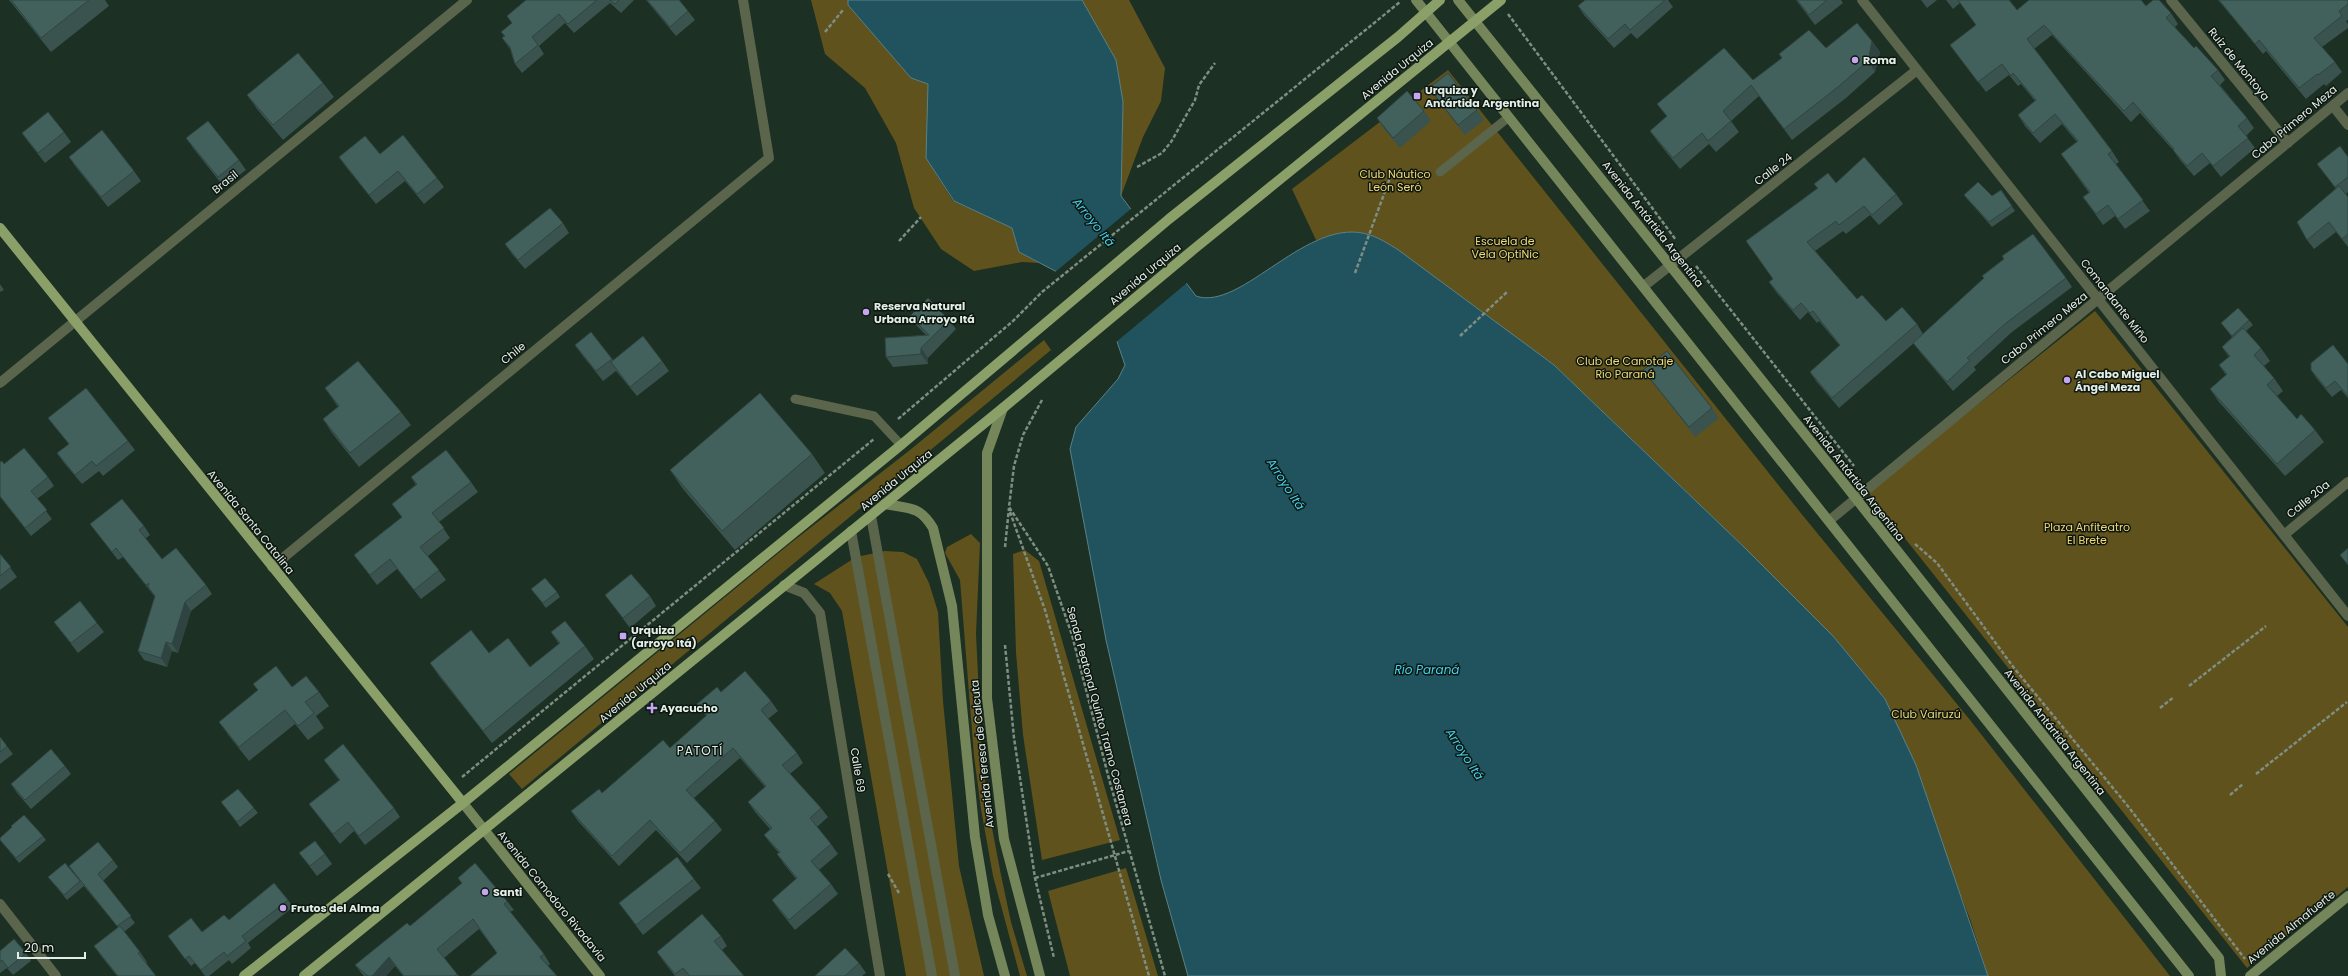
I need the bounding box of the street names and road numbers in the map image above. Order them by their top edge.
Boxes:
street label: Ruiz de Montoya [2205,24,2273,104]
street label: Avenida Urquiza [1357,35,1437,103]
street label: Cabo Primero Meza [2248,81,2340,163]
street label: Calle 24 [1751,149,1795,189]
street label: Avenida Antártida Argentina [1599,157,1707,291]
street label: Brasil [209,167,241,197]
street label: Avenida Urquiza [1106,239,1184,309]
street label: Comandante Miño [2077,255,2153,347]
street label: Cabo Primero Meza [1997,288,2091,368]
street label: Chile [497,338,529,368]
street label: Avenida Antártida Argentina [1800,411,1908,545]
street label: Avenida Urquiza [856,446,936,514]
street label: Avenida Santa Catalina [204,466,298,578]
street label: Calle 20a [2283,476,2333,522]
street label: Senda Peatonal Quinto Tramo Costanera [1063,605,1137,827]
street label: Avenida Urquiza [595,658,675,726]
street label: Avenida Antártida Argentina [2001,665,2109,799]
street label: Avenida Teresa de Calcuta [966,679,998,829]
street label: Calle 69 [847,747,869,794]
street label: Avenida Comodoro Rivadavia [494,827,610,965]
street label: Avenida Almafuerte [2244,886,2339,968]

